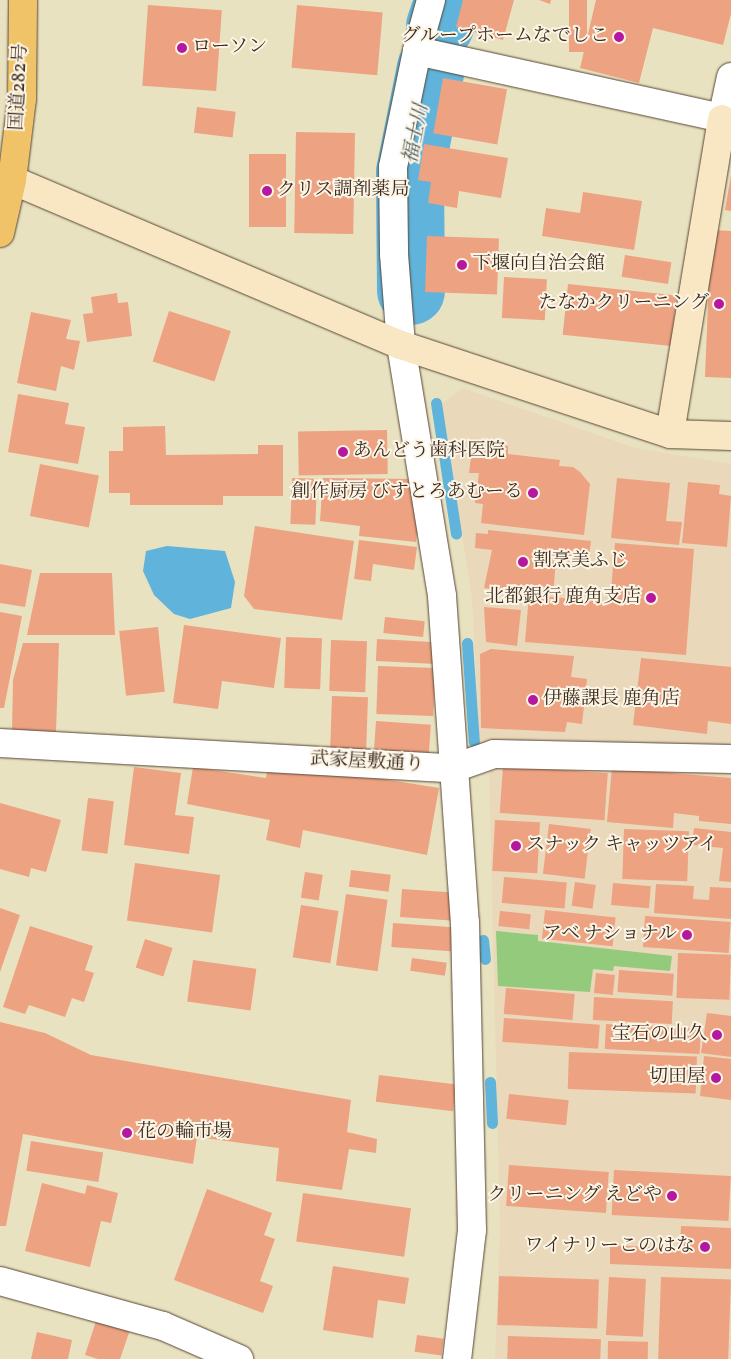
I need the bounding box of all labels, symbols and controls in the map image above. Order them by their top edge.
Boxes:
place label: グループホームなでしこ [400,26,609,48]
marker: グループホームなでしこ [613,31,625,43]
place label: ローソン [192,37,268,59]
marker: ローソン [176,42,188,54]
street label: 国道282号 [6,43,34,131]
water label: 福士川 [399,102,435,166]
place label: クリス調剤薬局 [277,180,410,202]
marker: クリス調剤薬局 [261,185,273,197]
place label: 下堰向自治会館 [472,254,605,276]
marker: 下堰向自治会館 [456,259,468,271]
place label: たなかクリーニング [538,293,709,315]
marker: たなかクリーニング [713,298,725,310]
place label: あんどう歯科医院 [353,441,505,463]
marker: あんどう歯科医院 [337,446,349,458]
place label: 創作厨房 びすとろあむーる [291,482,523,504]
marker: 創作厨房 びすとろあむーる [527,487,539,499]
place label: 割烹美ふじ [533,551,628,573]
marker: 割烹美ふじ [517,556,529,568]
place label: 北都銀行 鹿角支店 [485,587,641,609]
marker: 北都銀行 鹿角支店 [645,592,657,604]
place label: 伊藤課長 鹿角店 [543,689,680,711]
marker: 伊藤課長 鹿角店 [527,694,539,706]
street label: 武家屋敷通り [309,749,425,777]
place label: スナック キャッツアイ [526,835,720,857]
marker: スナック キャッツアイ [510,840,522,852]
place label: アベ ナショナル [540,924,677,946]
marker: アベ ナショナル [681,929,693,941]
place label: 宝石の山久 [612,1024,707,1046]
marker: 宝石の山久 [711,1029,723,1041]
place label: 切田屋 [649,1067,706,1089]
marker: 切田屋 [710,1072,722,1084]
place label: 花の輪市場 [137,1122,232,1144]
marker: 花の輪市場 [121,1127,133,1139]
place label: クリーニング えどや [487,1185,662,1207]
marker: クリーニング えどや [666,1190,678,1202]
place label: ワイナリーこのはな [524,1236,695,1258]
marker: ワイナリーこのはな [699,1241,711,1253]

